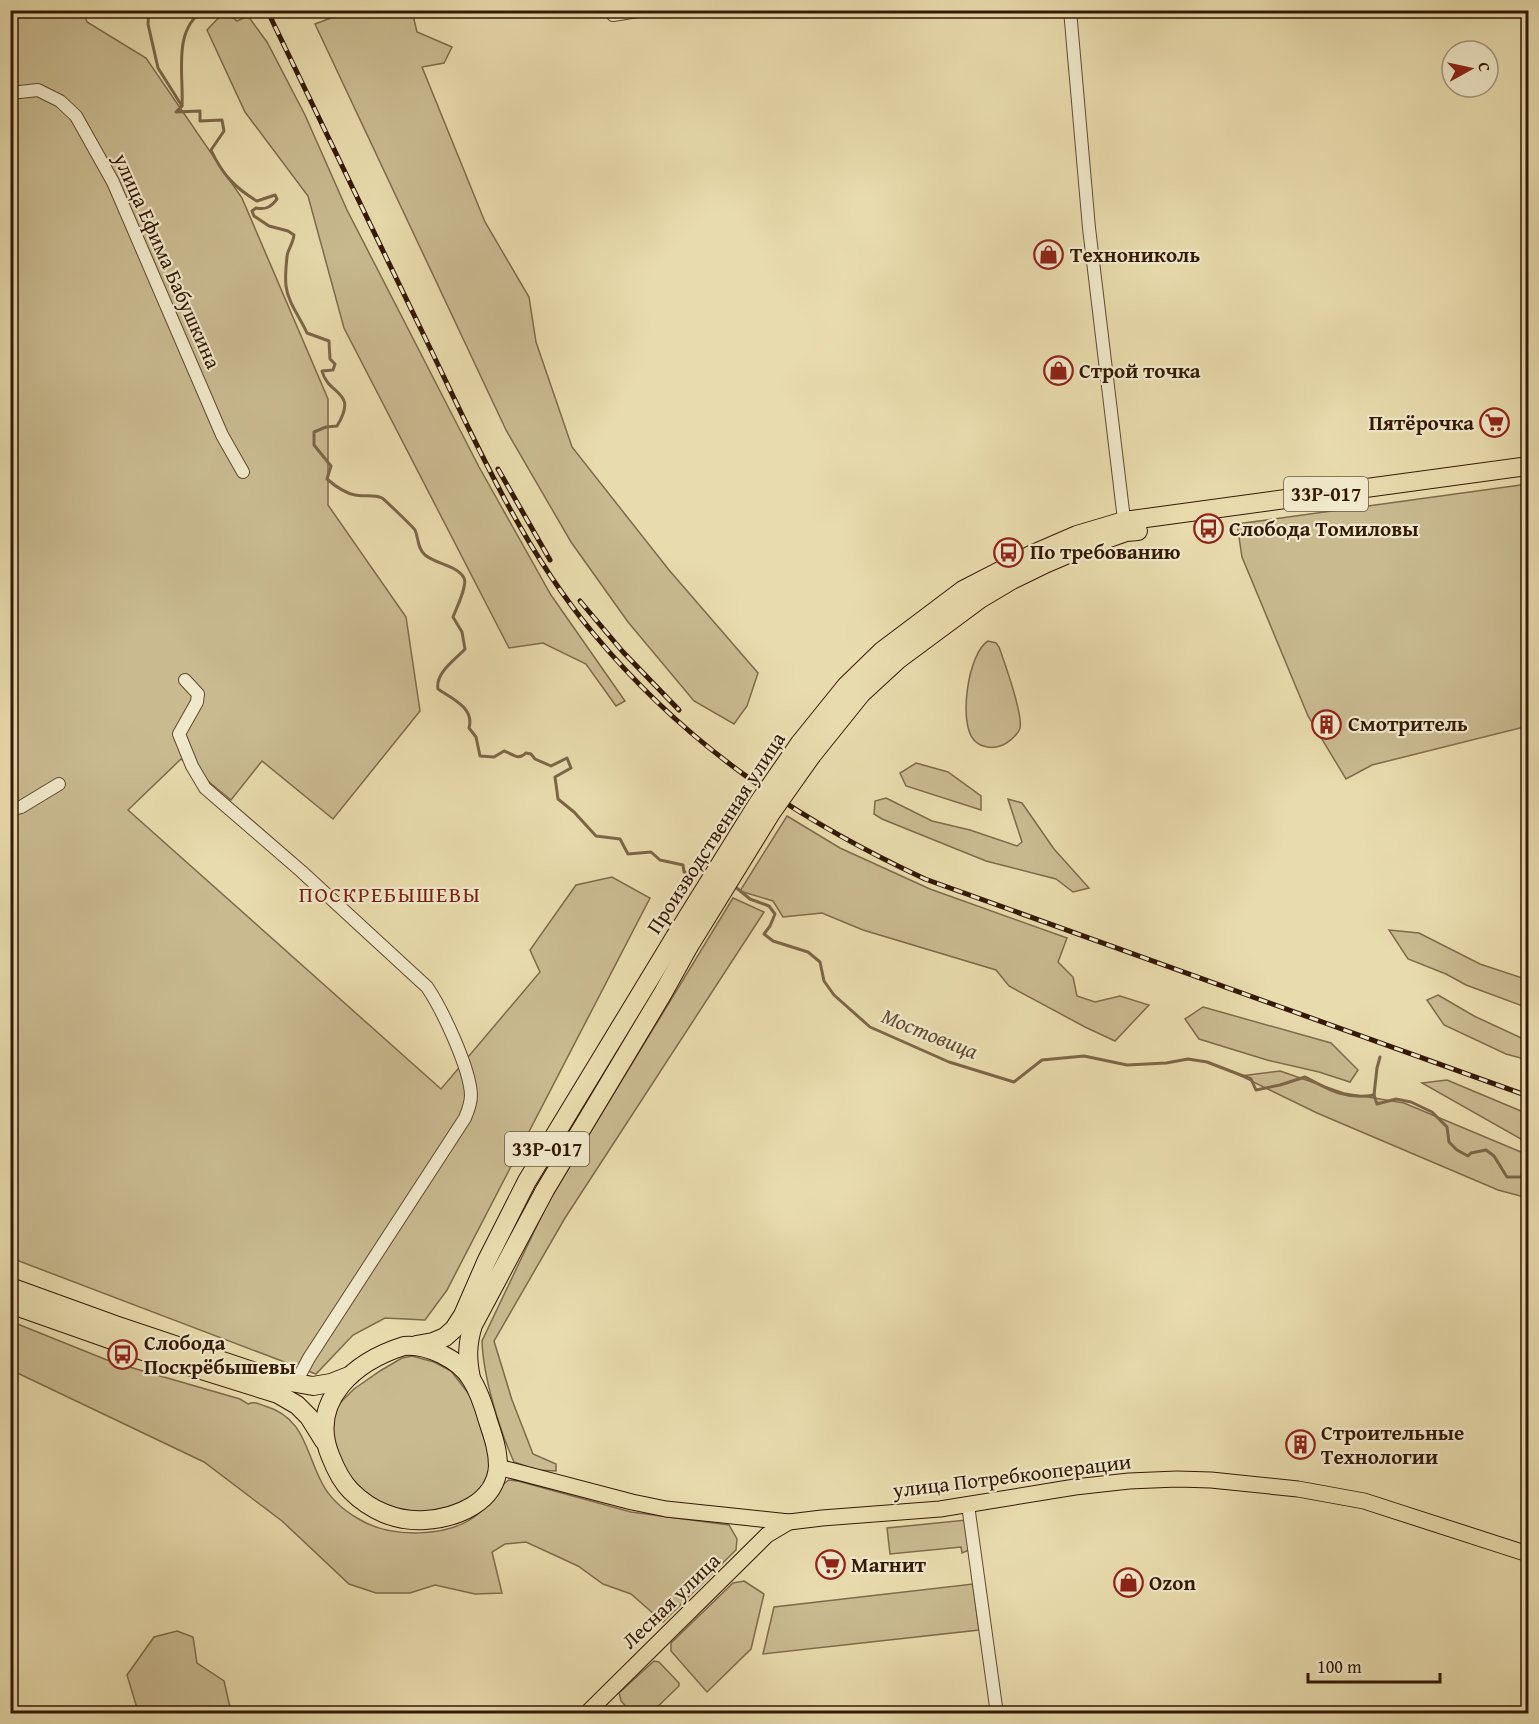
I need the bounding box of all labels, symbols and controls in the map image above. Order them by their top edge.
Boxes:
north arrow [1440,39,1500,99]
text: С [1472,61,1497,73]
street label: улица Ефима Бабушкина [105,147,229,374]
shop icon: Технониколь [1033,239,1065,271]
place label: Технониколь [1070,239,1200,270]
shop icon: Строй точка [1042,355,1074,387]
place label: Строй точка [1079,355,1201,386]
place label: Пятёрочка [1369,407,1474,438]
supermarket icon: Пятёрочка [1479,407,1511,439]
road number: 33Р-017 [1284,477,1368,511]
bus stop icon: Слобода Томиловы [1192,513,1224,545]
place label: Слобода Томиловы [1229,513,1419,544]
bus stop icon: По требованию [993,536,1025,568]
place label: По требованию [1030,536,1181,567]
building icon: Смотритель [1311,708,1343,740]
place label: Смотритель [1348,708,1468,739]
street label: Производственная улица [638,726,793,940]
district label: ПОСКРЕБЫШЕВЫ [299,878,481,910]
water label: Мостовица [877,999,983,1067]
road number: 33Р-017 [505,1132,589,1166]
place label: Слобода Поскрёбышевы [144,1327,296,1382]
bus stop icon: Слобода Поскрёбышевы [107,1339,139,1371]
place label: Строительные Технологии [1321,1417,1464,1472]
building icon: Строительные Технологии [1284,1429,1316,1461]
street label: улица Потребкооперации [890,1445,1133,1506]
street label: Лесная улица [614,1546,727,1656]
supermarket icon: Магнит [814,1549,846,1581]
place label: Магнит [851,1549,927,1580]
shop icon: Ozon [1112,1567,1144,1599]
place label: Ozon [1149,1567,1196,1598]
scale bar [1308,1646,1440,1684]
text: 100 m [1317,1653,1362,1680]

